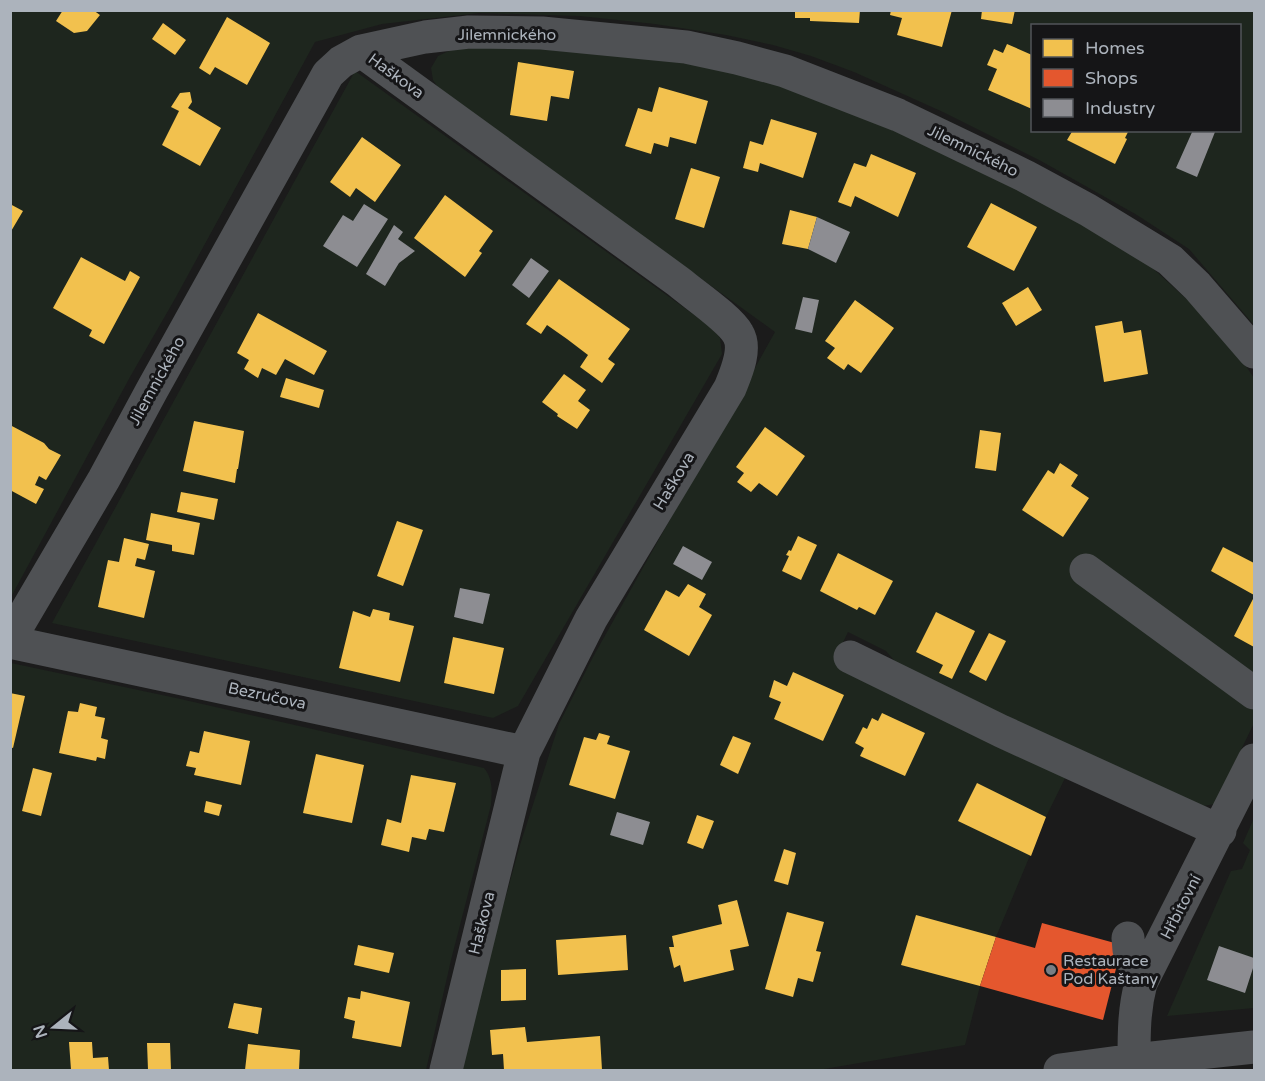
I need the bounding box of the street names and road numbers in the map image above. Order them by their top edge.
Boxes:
street label: Jilemnického [458,25,556,45]
street label: Haškova [364,49,428,103]
street label: Jilemnického [924,120,1022,182]
street label: Jilemnického [124,333,190,429]
street label: Haškova [649,448,699,514]
street label: Bezručova [226,678,308,714]
street label: Hřbitovní [1156,871,1206,943]
street label: Haškova [465,889,499,957]

